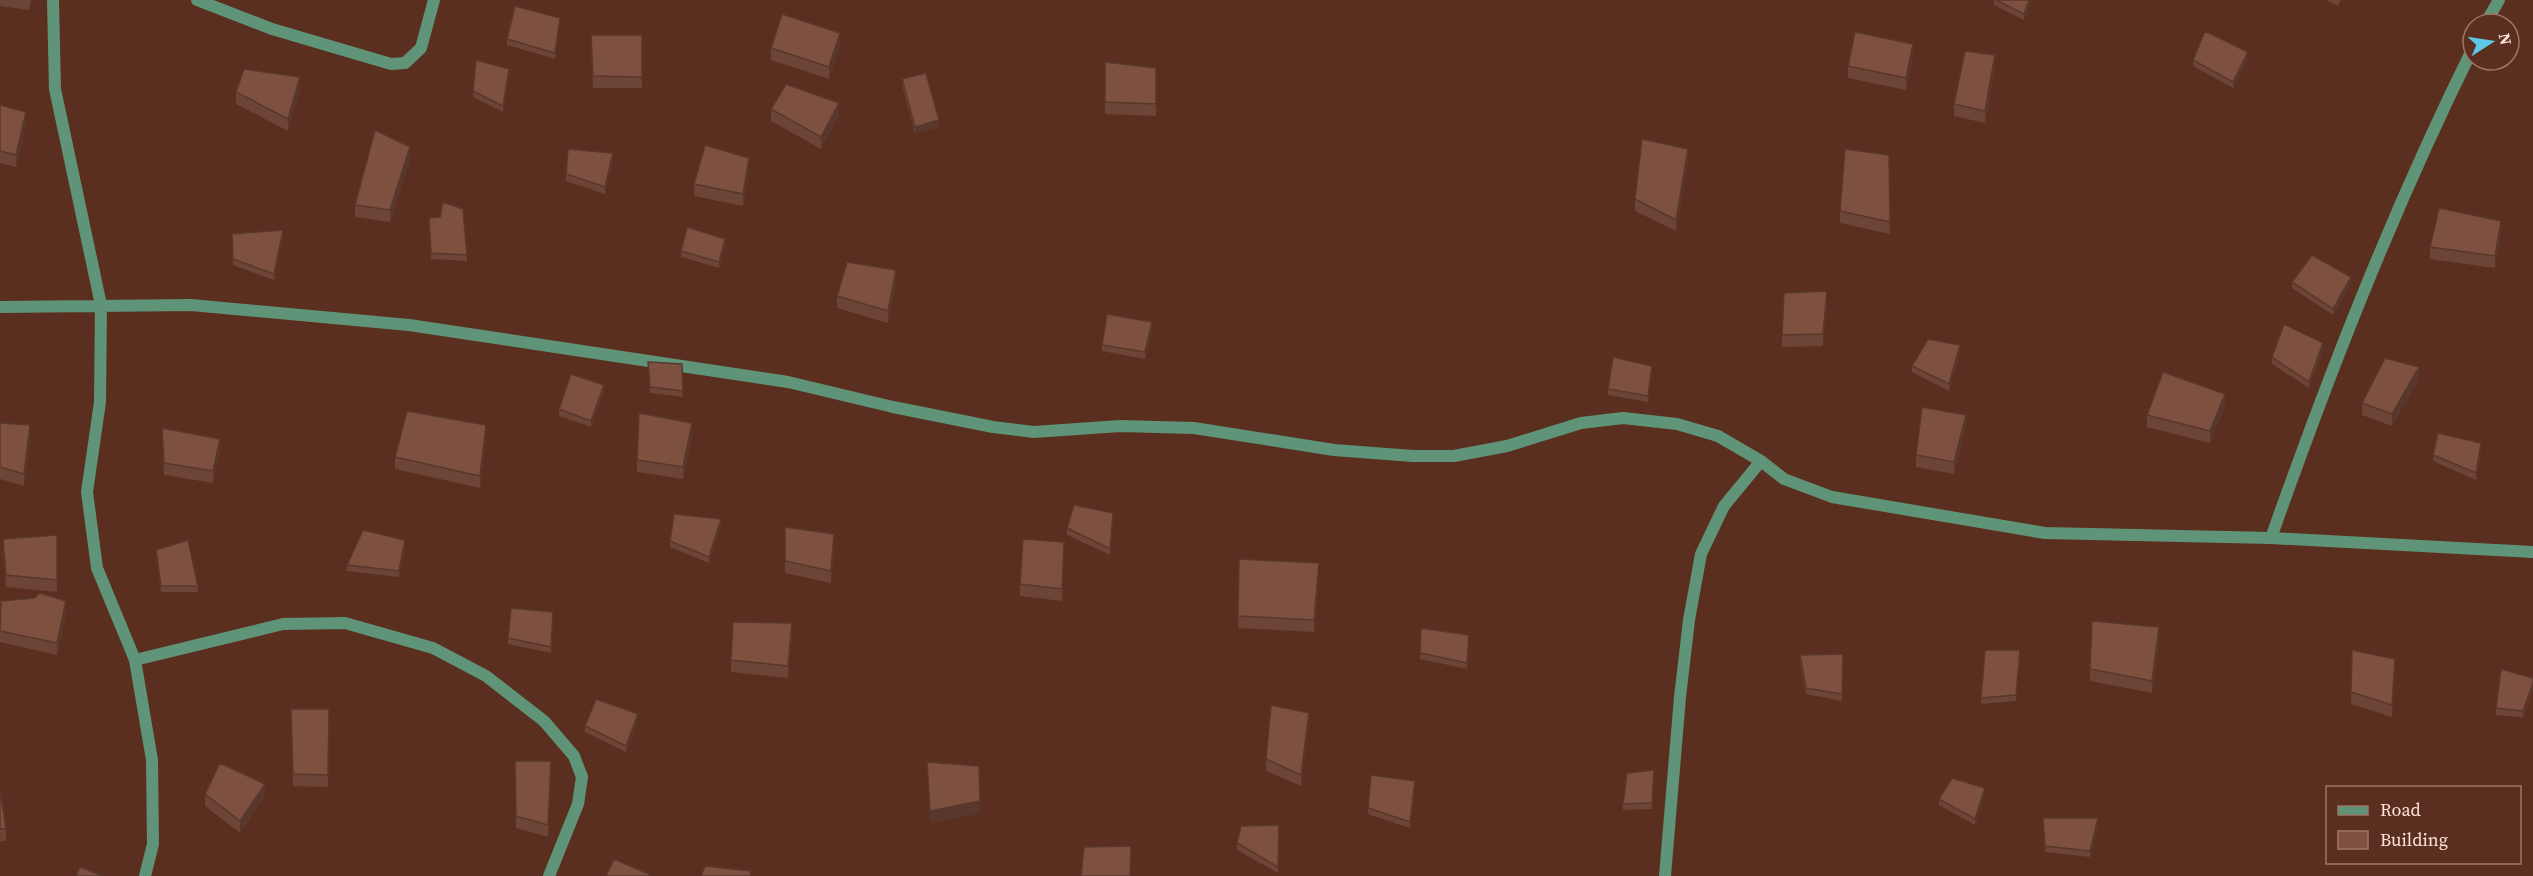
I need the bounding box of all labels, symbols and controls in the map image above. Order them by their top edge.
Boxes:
north arrow [2461,12,2521,72]
text: N [2494,31,2518,47]
legend [2326,786,2521,864]
text: Road [2380,797,2421,822]
text: Building [2380,827,2448,852]

